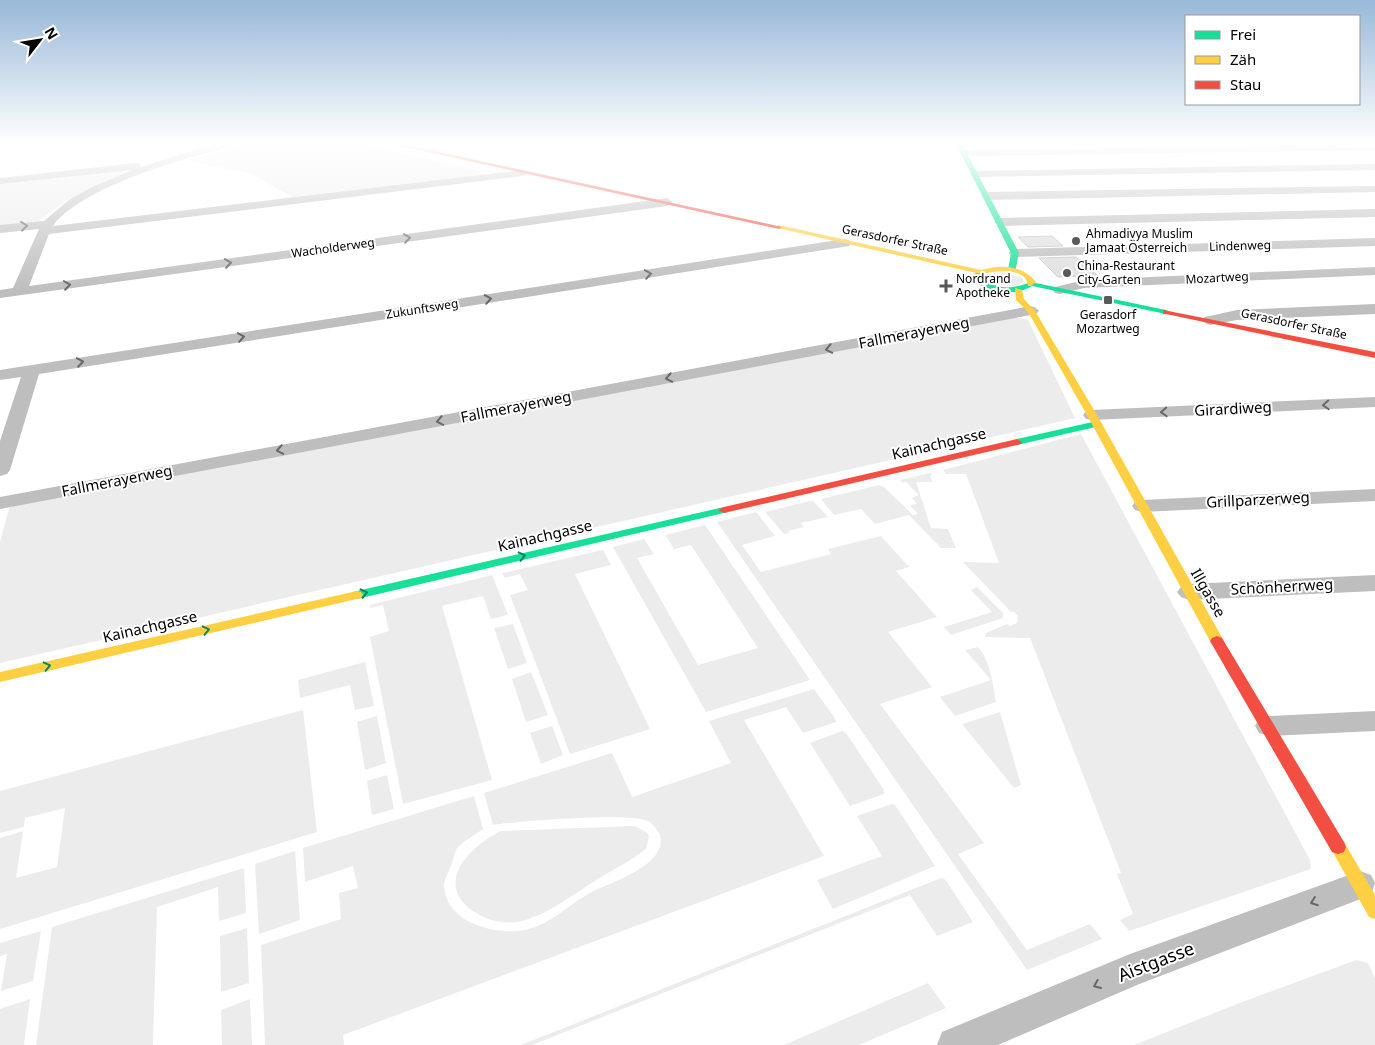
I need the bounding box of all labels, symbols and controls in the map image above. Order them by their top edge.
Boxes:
north arrow [15,15,65,65]
legend [1185,15,1360,105]
text: N [40,23,63,43]
text: Frei [1230,24,1256,44]
text: Zäh [1230,49,1256,69]
text: Stau [1230,74,1261,94]
street label: Gerasdorfer Straße [841,220,950,259]
one-way arrow [20,221,28,232]
place label: Ahmadiyya Muslim Jamaat Österreich [1085,225,1193,256]
street label: Wacholderweg [290,233,376,262]
one-way arrow [403,233,411,244]
marker: Ahmadiyya Muslim Jamaat Österreich [1070,235,1082,247]
street label: Lindenweg [1209,236,1271,255]
place label: China-Restaurant City-Garten [1077,257,1175,288]
one-way arrow [225,258,233,269]
marker: China-Restaurant City-Garten [1061,267,1073,279]
street label: Mozartweg [1185,267,1249,288]
one-way arrow [644,269,653,279]
place label: Nordrand Apotheke [956,270,1011,301]
one-way arrow [64,280,72,291]
marker: Nordrand Apotheke [940,280,952,292]
street label: Zukunftsweg [384,294,459,323]
one-way arrow [483,294,492,304]
marker: Gerasdorf Mozartweg [1102,294,1114,306]
street label: Gerasdorfer Straße [1240,304,1349,343]
place label: Gerasdorf Mozartweg [1076,306,1140,337]
street label: Fallmerayerweg [857,311,971,353]
one-way arrow [236,333,245,343]
one-way arrow [824,343,833,353]
one-way arrow [76,358,84,368]
one-way arrow [664,373,673,383]
street label: Fallmerayerweg [459,385,573,427]
street label: Girardiweg [1194,396,1272,420]
one-way arrow [1322,399,1330,410]
one-way arrow [1160,407,1168,417]
one-way arrow [436,415,445,425]
street label: Kainachgasse [890,422,988,464]
one-way arrow [276,445,285,455]
street label: Fallmerayerweg [60,459,174,501]
street label: Grillparzerweg [1206,486,1310,512]
street label: Kainachgasse [496,514,594,556]
one-way arrow [518,551,527,562]
street label: Illgasse [1187,564,1231,621]
street label: Schönherrweg [1230,573,1334,599]
one-way arrow [360,588,369,599]
street label: Kainachgasse [101,605,199,647]
one-way arrow [201,625,210,636]
one-way arrow [43,661,52,672]
one-way arrow [1310,896,1319,906]
street label: Aistgasse [1114,936,1197,987]
one-way arrow [1093,978,1102,989]

